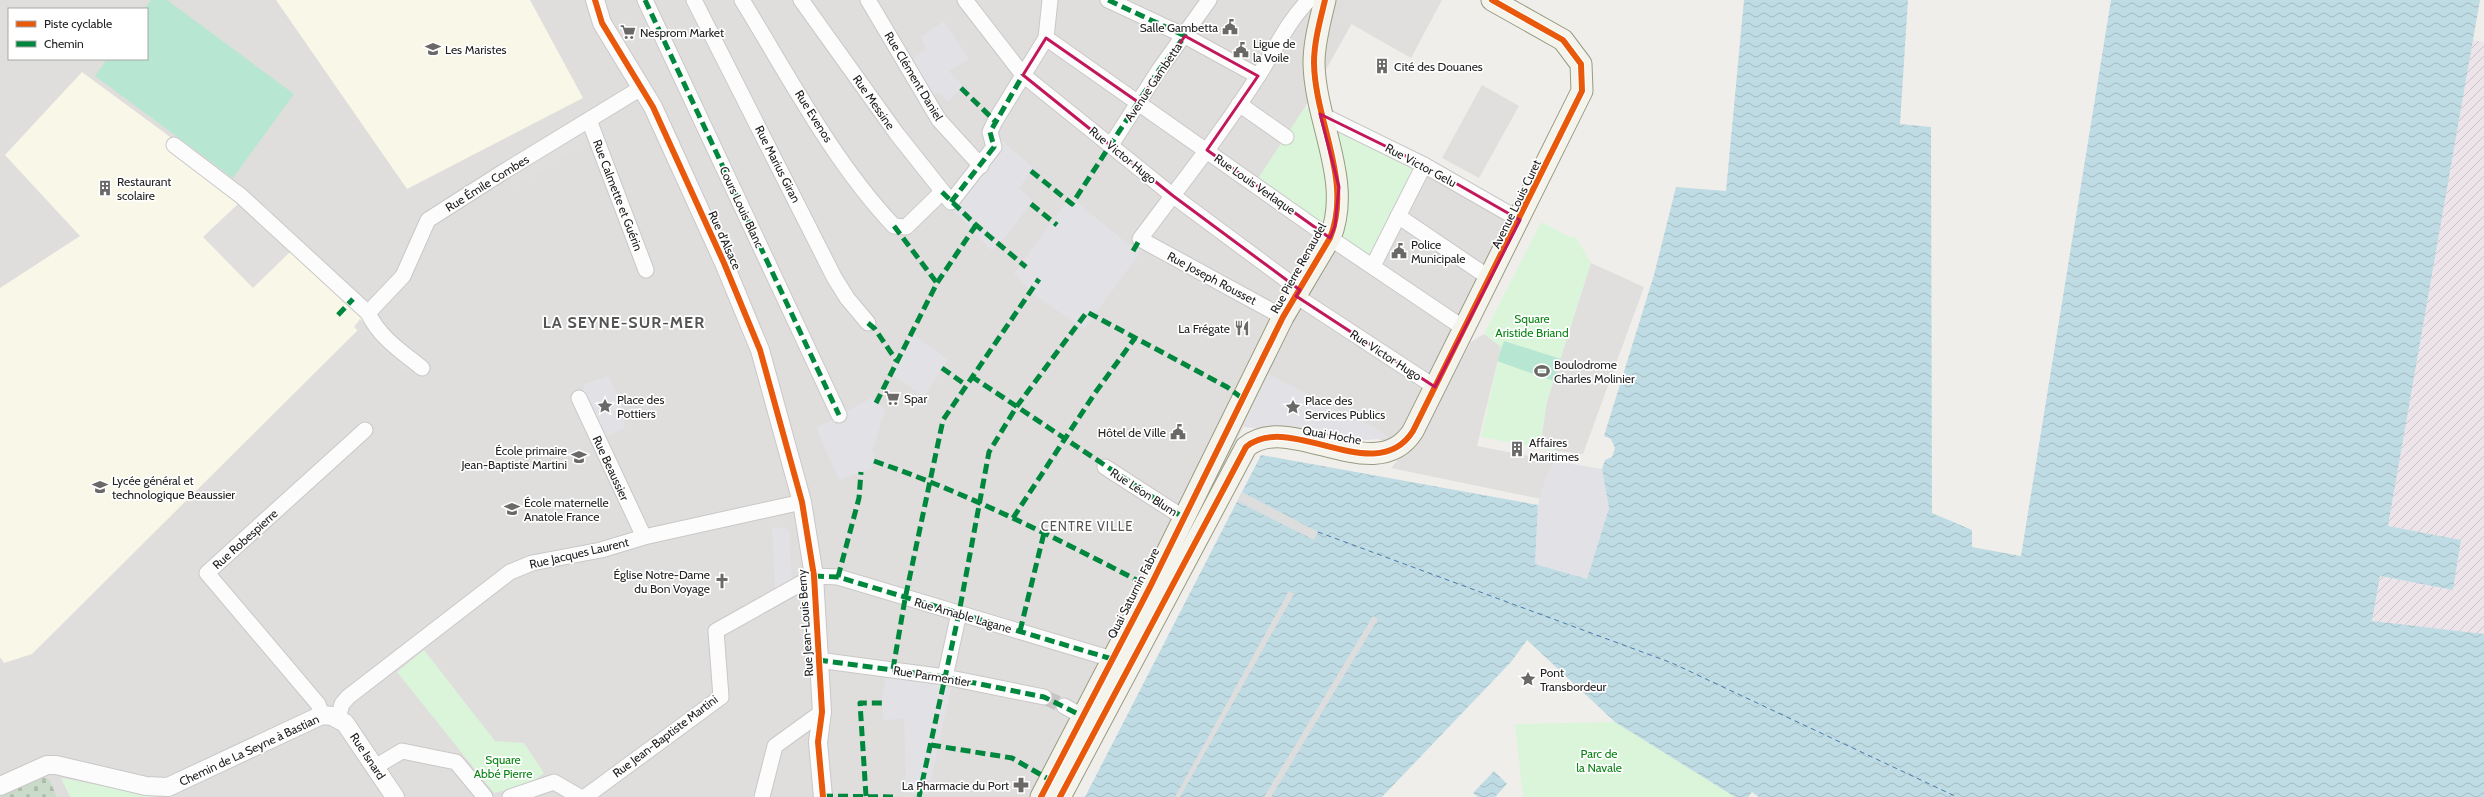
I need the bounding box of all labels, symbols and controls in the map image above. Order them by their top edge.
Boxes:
legend [8,8,148,60]
text: Piste cyclable [44,16,112,31]
public building icon: Salle Gambetta [1221,18,1239,36]
place label: Salle Gambetta [1140,20,1218,35]
supermarket icon: Nesprom Market [619,23,637,41]
place label: Nesprom Market [640,25,724,40]
street label: Rue Clément Daniel [882,29,947,123]
text: Chemin [44,36,84,51]
place label: Ligue de la Voile [1253,36,1295,65]
school or university icon: Les Maristes [424,40,442,58]
street label: Avenue Gambetta [1121,40,1185,124]
public building icon: Ligue de la Voile [1232,41,1250,59]
place label: Les Maristes [445,42,507,57]
building icon: Cité des Douanes [1373,57,1391,75]
place label: Cité des Douanes [1394,59,1483,74]
street label: Rue Messine [850,72,898,132]
street label: Rue Evenos [792,87,836,145]
street label: Rue Marius Giran [752,123,804,205]
street label: Rue Victor Hugo [1086,123,1160,187]
street label: Rue Calmette et Guérin [590,137,646,253]
street label: Rue Victor Gelu [1383,140,1459,190]
street label: Rue Louis Verlaque [1212,150,1298,218]
street label: Rue Émile Combes [442,151,532,215]
street label: Avenue Louis Curet [1488,157,1544,251]
street label: Cours Louis Blanc [717,164,768,251]
place label: Restaurant scolaire [117,174,171,203]
building icon: Restaurant scolaire [96,179,114,197]
street label: Rue d'Alsace [705,208,745,272]
street label: Rue Pierre Renaudel [1267,220,1329,316]
place label: Police Municipale [1411,237,1466,266]
public building icon: Police Municipale [1390,242,1408,260]
street label: Rue Joseph Rousset [1165,248,1259,308]
park label: Square Aristide Briand [1495,311,1569,340]
district label: LA SEYNE-SUR-MER [543,313,705,332]
restaurant icon: La Frégate [1233,319,1251,337]
place label: La Frégate [1178,321,1230,336]
street label: Rue Victor Hugo [1347,326,1425,384]
place label: Boulodrome Charles Molinier [1554,357,1635,386]
sports icon: Boulodrome Charles Molinier [1533,362,1551,380]
supermarket icon: Spar [883,389,901,407]
place label: Spar [904,391,927,406]
place label: Place des Pottiers [617,392,664,421]
place label: Place des Services Publics [1305,393,1385,422]
place icon: Place des Pottiers [596,397,614,415]
place icon: Place des Services Publics [1284,398,1302,416]
street label: Quai Hoche [1301,422,1363,448]
public building icon: Hôtel de Ville [1169,423,1187,441]
place label: Hôtel de Ville [1098,425,1166,440]
street label: Rue Beaussier [589,433,633,503]
place label: Affaires Maritimes [1529,435,1579,464]
building icon: Affaires Maritimes [1508,440,1526,458]
place label: École primaire Jean-Baptiste Martini [460,443,567,472]
school or university icon: École primaire Jean-Baptiste Martini [570,448,588,466]
street label: Rue Léon Blum [1108,465,1180,519]
place label: Lycée général et technologique Beaussier [112,473,235,502]
school or university icon: Lycée général et technologique Beaussier [91,478,109,496]
place label: École maternelle Anatole France [524,495,609,524]
school or university icon: École maternelle Anatole France [503,500,521,518]
street label: Rue Robespierre [209,506,281,572]
district label: CENTRE VILLE [1041,518,1133,534]
street label: Rue Jacques Laurent [528,534,630,572]
street label: Quai Saturnin Fabre [1104,545,1162,641]
place label: Église Notre-Dame du Bon Voyage [614,567,710,596]
street label: Rue Jean-Louis Berny [794,569,816,677]
church icon: Église Notre-Dame du Bon Voyage [713,572,731,590]
street label: Rue Amable Lagane [913,594,1013,636]
street label: Rue Parmentier [892,662,972,690]
place label: Pont Transbordeur [1540,665,1606,694]
place icon: Pont Transbordeur [1519,670,1537,688]
street label: Rue Jean-Baptiste Martini [609,692,721,780]
street label: Chemin de La Seyne à Bastian [177,711,322,789]
street label: Rue Isnard [347,730,389,782]
park label: Parc de la Navale [1576,746,1622,775]
park label: Square Abbé Pierre [474,752,532,781]
pharmacy icon: La Pharmacie du Port [1012,776,1030,794]
place label: La Pharmacie du Port [902,778,1009,793]

